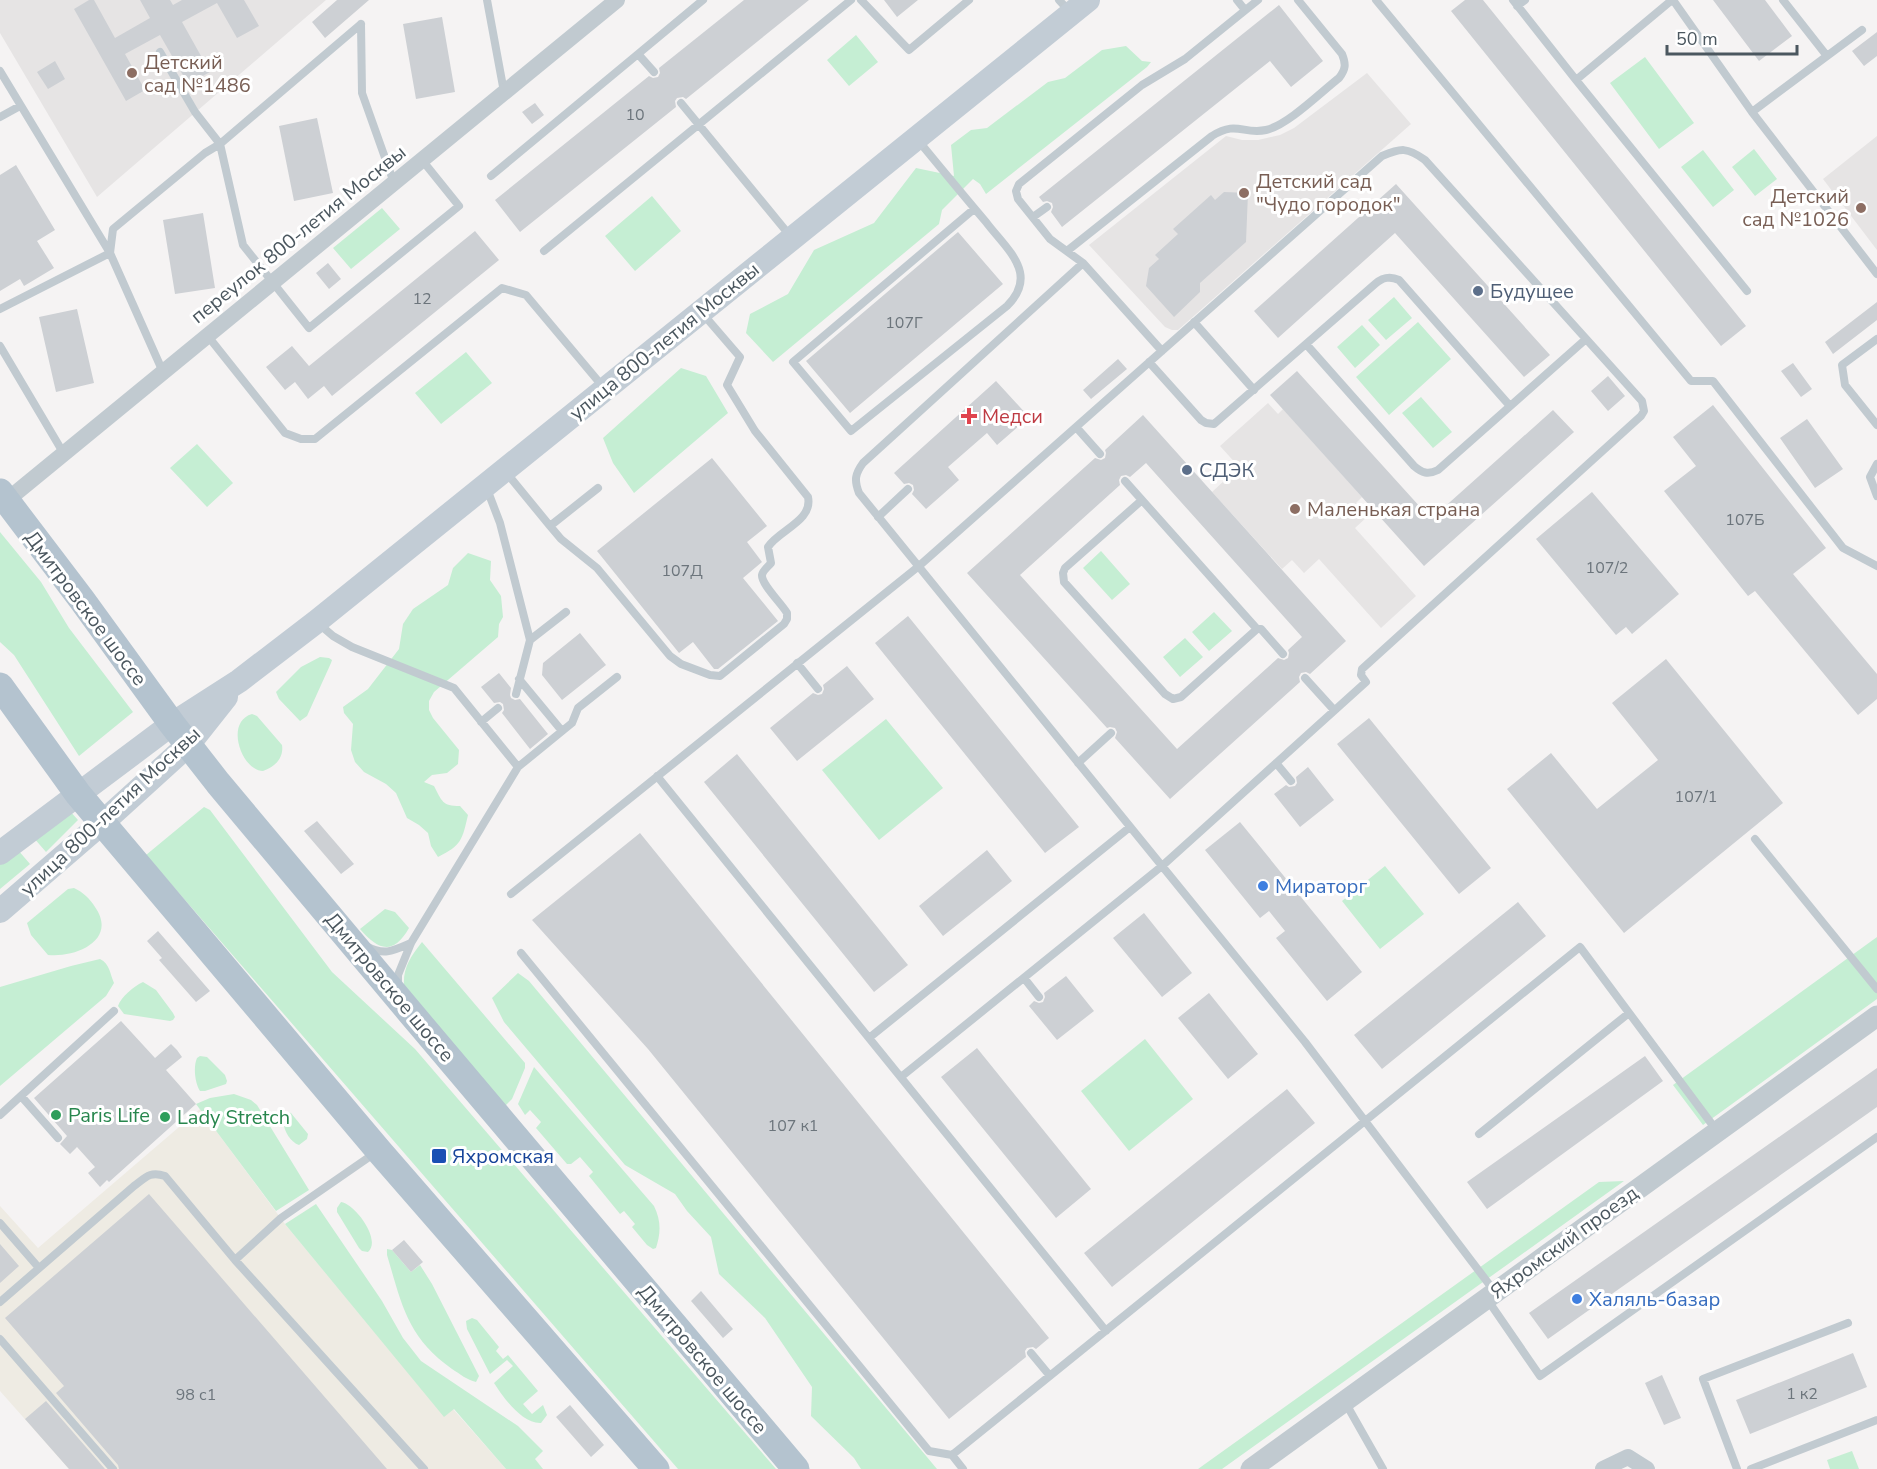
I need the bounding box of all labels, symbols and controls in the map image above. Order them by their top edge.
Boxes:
scale bar [1667,18,1798,56]
text: 50 m [1676,27,1718,51]
place label: Детский сад №1486 [144,49,251,99]
marker: Детский сад №1486 [125,66,139,80]
house number: 10 [625,104,645,126]
street label: переулок 800-летия Москвы [185,139,412,330]
place label: Детский сад "Чудо городок" [1256,168,1401,218]
place label: Детский сад №1026 [1742,183,1849,233]
marker: Детский сад "Чудо городок" [1237,186,1251,200]
marker: Детский сад №1026 [1854,201,1868,215]
street label: улица 800-летия Москвы [564,256,765,427]
place label: Будущее [1490,278,1574,305]
marker: Будущее [1471,284,1485,298]
house number: 12 [412,288,432,310]
house number: 107Г [885,312,923,334]
place label: Медси [982,403,1043,430]
marker: Медси [960,407,978,425]
place label: СДЭК [1199,457,1254,484]
marker: СДЭК [1180,463,1194,477]
place label: Маленькая страна [1307,496,1480,523]
marker: Маленькая страна [1288,502,1302,516]
house number: 107Б [1725,509,1765,531]
street label: Дмитровское шоссе [18,525,153,691]
house number: 107/2 [1586,557,1628,579]
house number: 107Д [661,560,703,582]
street label: улица 800-летия Москвы [14,721,206,902]
house number: 107/1 [1675,786,1717,808]
place label: Мираторг [1275,873,1367,900]
marker: Мираторг [1256,879,1270,893]
street label: Дмитровское шоссе [319,907,460,1068]
place label: Paris Life [68,1102,150,1129]
place label: Lady Stretch [177,1104,290,1131]
marker: Paris Life [49,1108,63,1122]
marker: Lady Stretch [158,1110,172,1124]
house number: 107 к1 [768,1115,818,1137]
place label: Яхромская [452,1143,554,1170]
marker: Яхромская [430,1147,448,1165]
street label: Яхромский проезд [1485,1179,1644,1305]
street label: Дмитровское шоссе [632,1279,773,1440]
place label: Халяль-базар [1589,1286,1720,1313]
marker: Халяль-базар [1570,1292,1584,1306]
house number: 1 к2 [1786,1383,1818,1405]
house number: 98 с1 [176,1384,216,1406]

